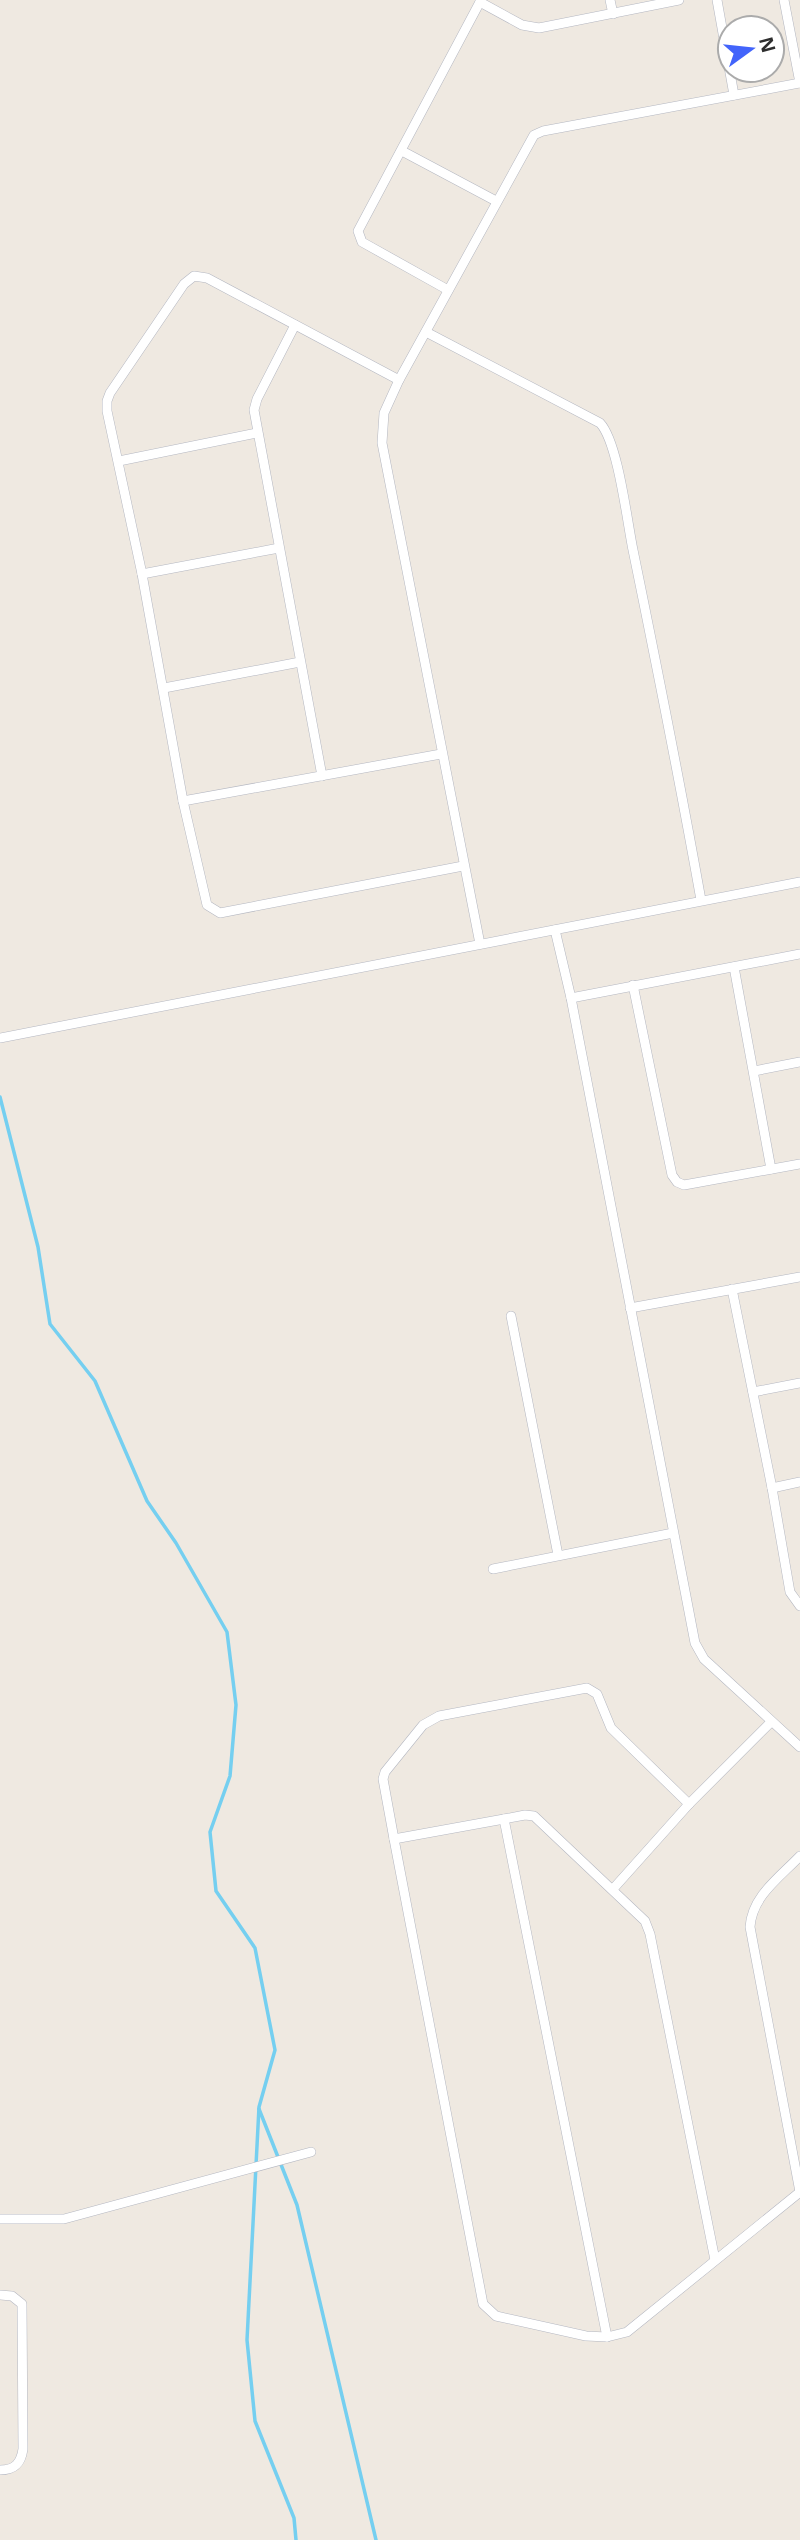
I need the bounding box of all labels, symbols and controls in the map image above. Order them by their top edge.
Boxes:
north arrow [716,14,786,84]
text: N [753,34,782,55]

